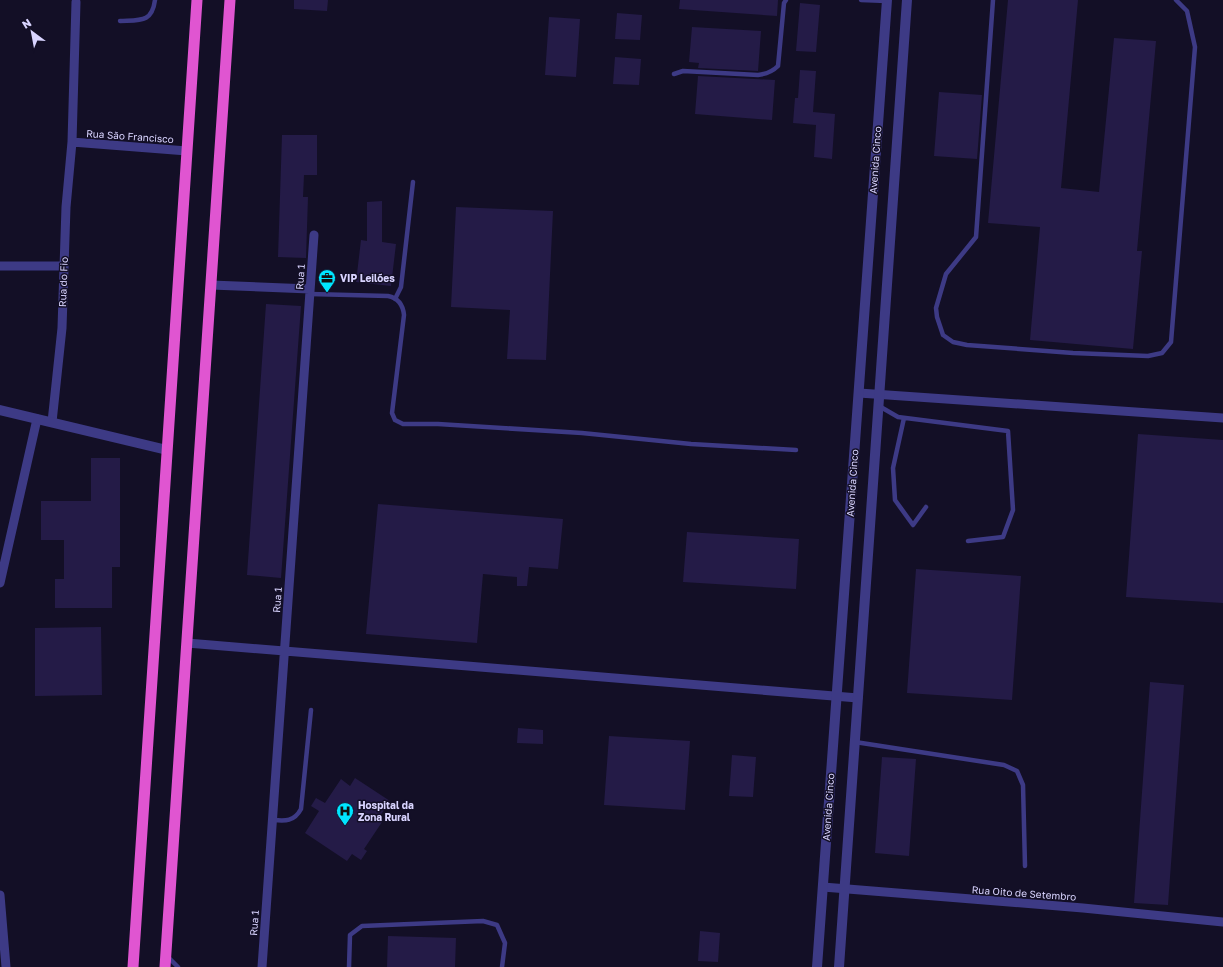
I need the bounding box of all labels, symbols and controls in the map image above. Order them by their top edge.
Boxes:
north arrow [12,12,52,52]
text: N [19,15,33,31]
street label: Avenida Cinco [867,126,883,194]
street label: Rua São Francisco [86,127,174,145]
street label: Rua do Fio [56,257,70,307]
street label: Rua 1 [293,264,307,290]
office icon: VIP Leilões [317,268,337,293]
place label: VIP Leilões [340,272,395,284]
street label: Avenida Cinco [844,449,860,517]
street label: Rua 1 [270,587,284,613]
street label: Avenida Cinco [820,773,836,841]
place label: Hospital da Zona Rural [358,799,414,823]
hospital icon: Hospital da Zona Rural [335,801,355,826]
street label: Rua Oito de Setembro [971,883,1077,903]
street label: Rua 1 [247,910,261,936]

